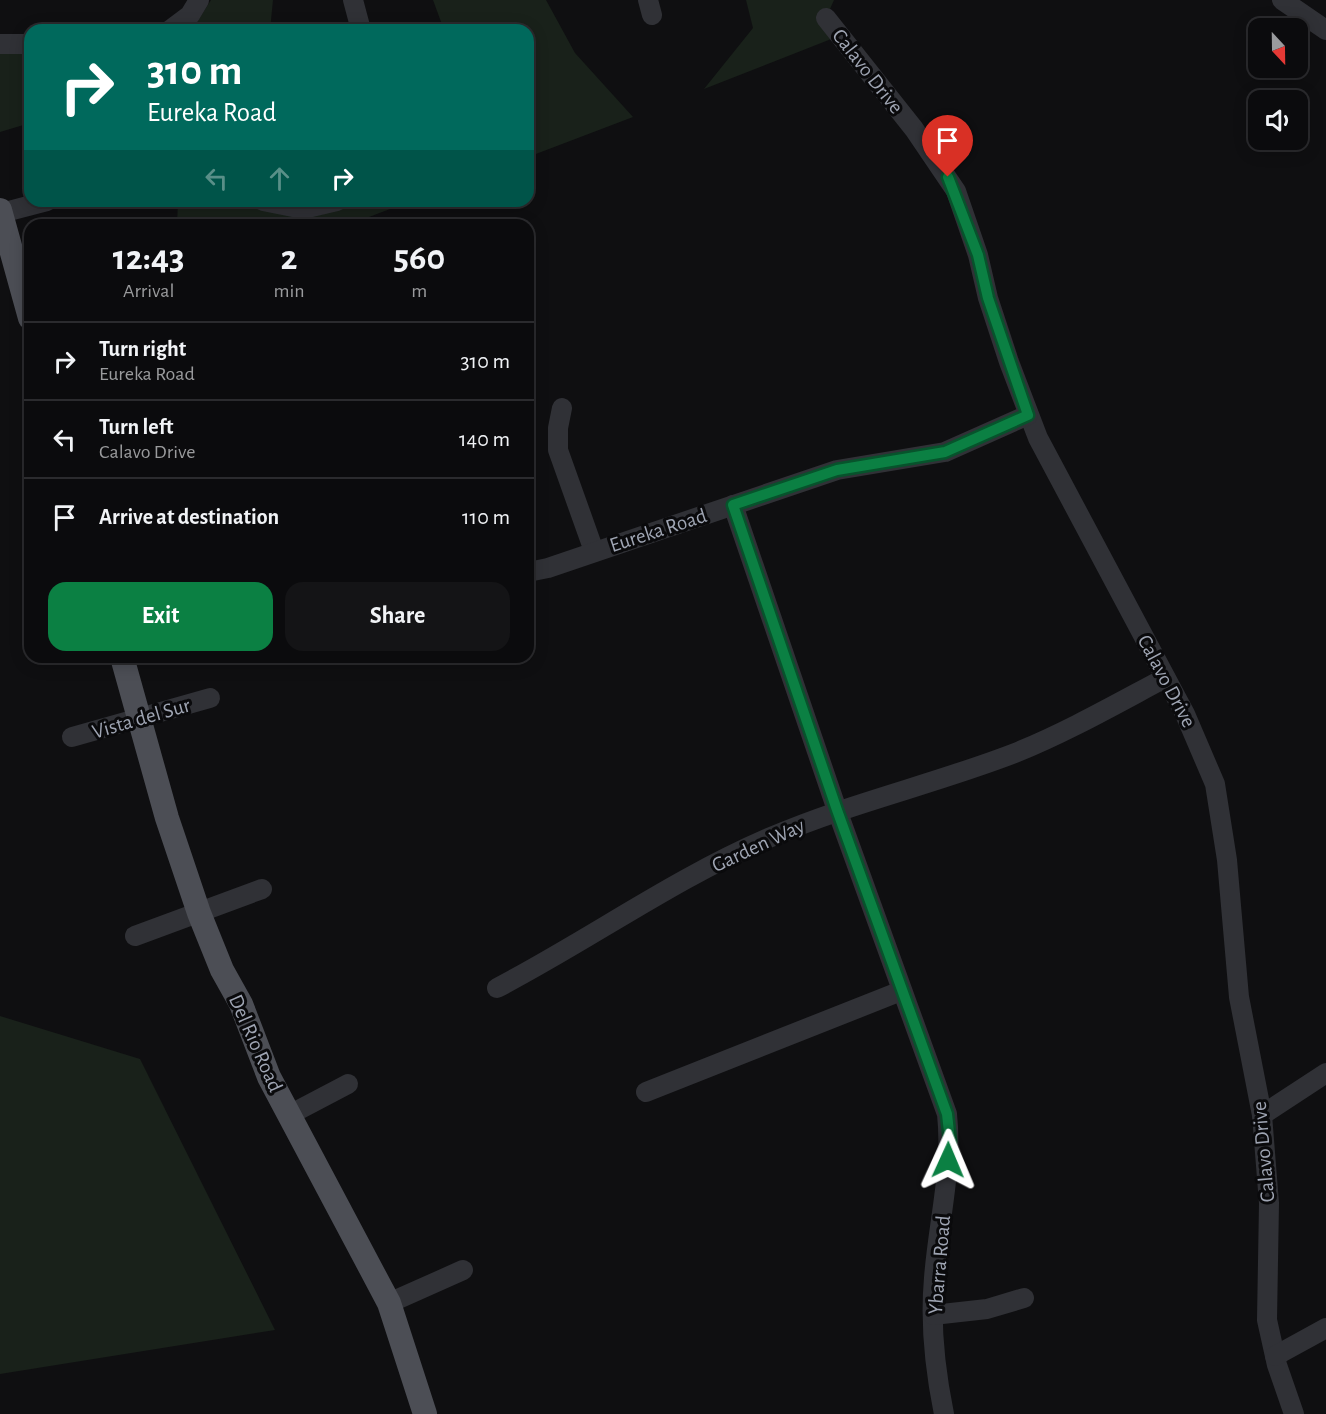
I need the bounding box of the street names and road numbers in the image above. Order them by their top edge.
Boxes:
street label: Calavo Drive [828,25,907,118]
street label: Eureka Road [607,505,709,556]
street label: Calavo Drive [1134,632,1200,731]
street label: Vista del Sur [90,694,193,742]
street label: Garden Way [709,815,808,876]
street label: Del Rio Road [225,991,286,1095]
street label: Calavo Drive [1249,1101,1278,1203]
street label: Ybarra Road [925,1214,954,1316]

